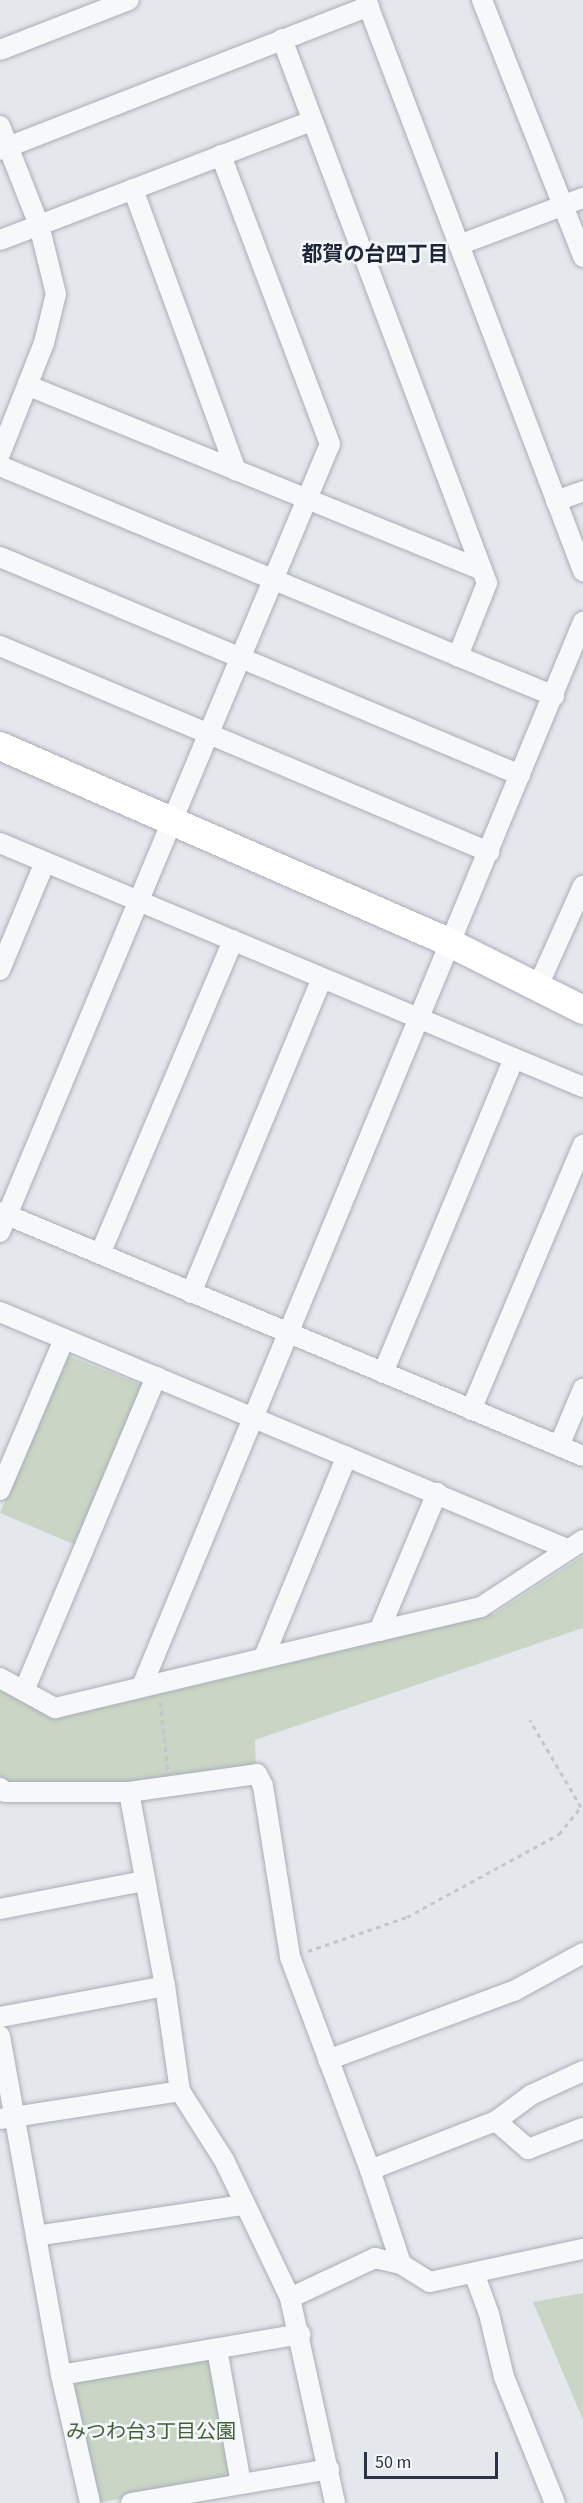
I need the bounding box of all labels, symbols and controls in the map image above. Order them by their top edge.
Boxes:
district label: 都賀の台四丁目 [302,241,448,267]
park label: みつわ台3丁目公園 [66,2420,236,2444]
scale bar [367,2440,500,2478]
text: 50 m [375,2450,411,2475]

